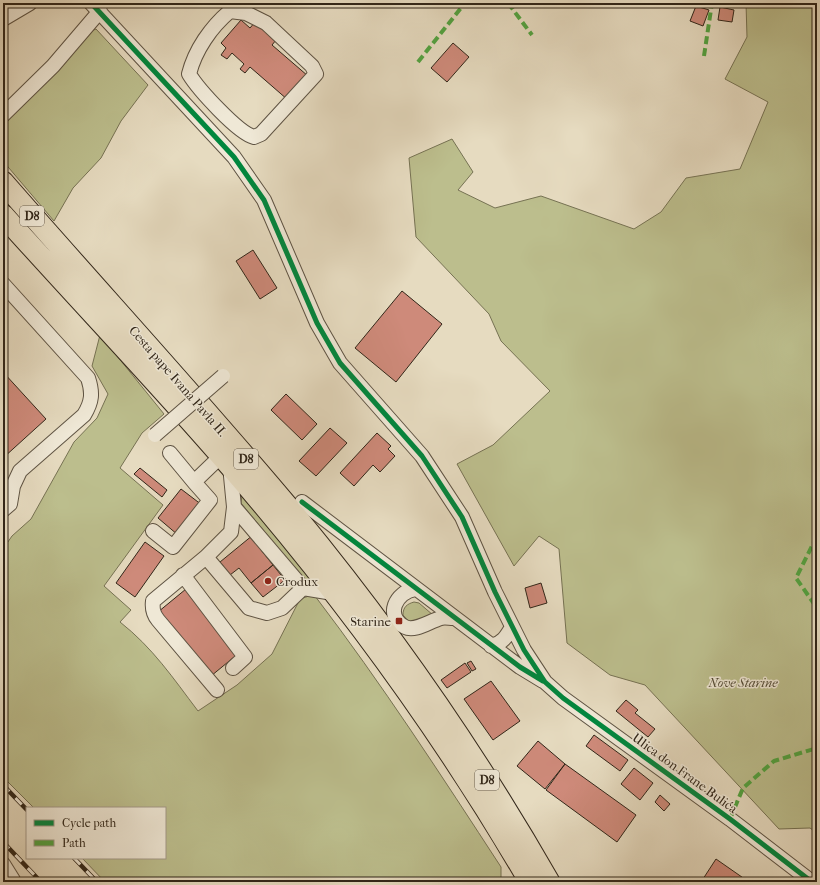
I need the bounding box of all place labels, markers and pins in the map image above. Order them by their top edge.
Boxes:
place label: Crodux [276,574,318,589]
marker: Crodux [263,576,273,586]
place label: Starine [350,614,392,629]
marker: Starine [394,616,404,626]

